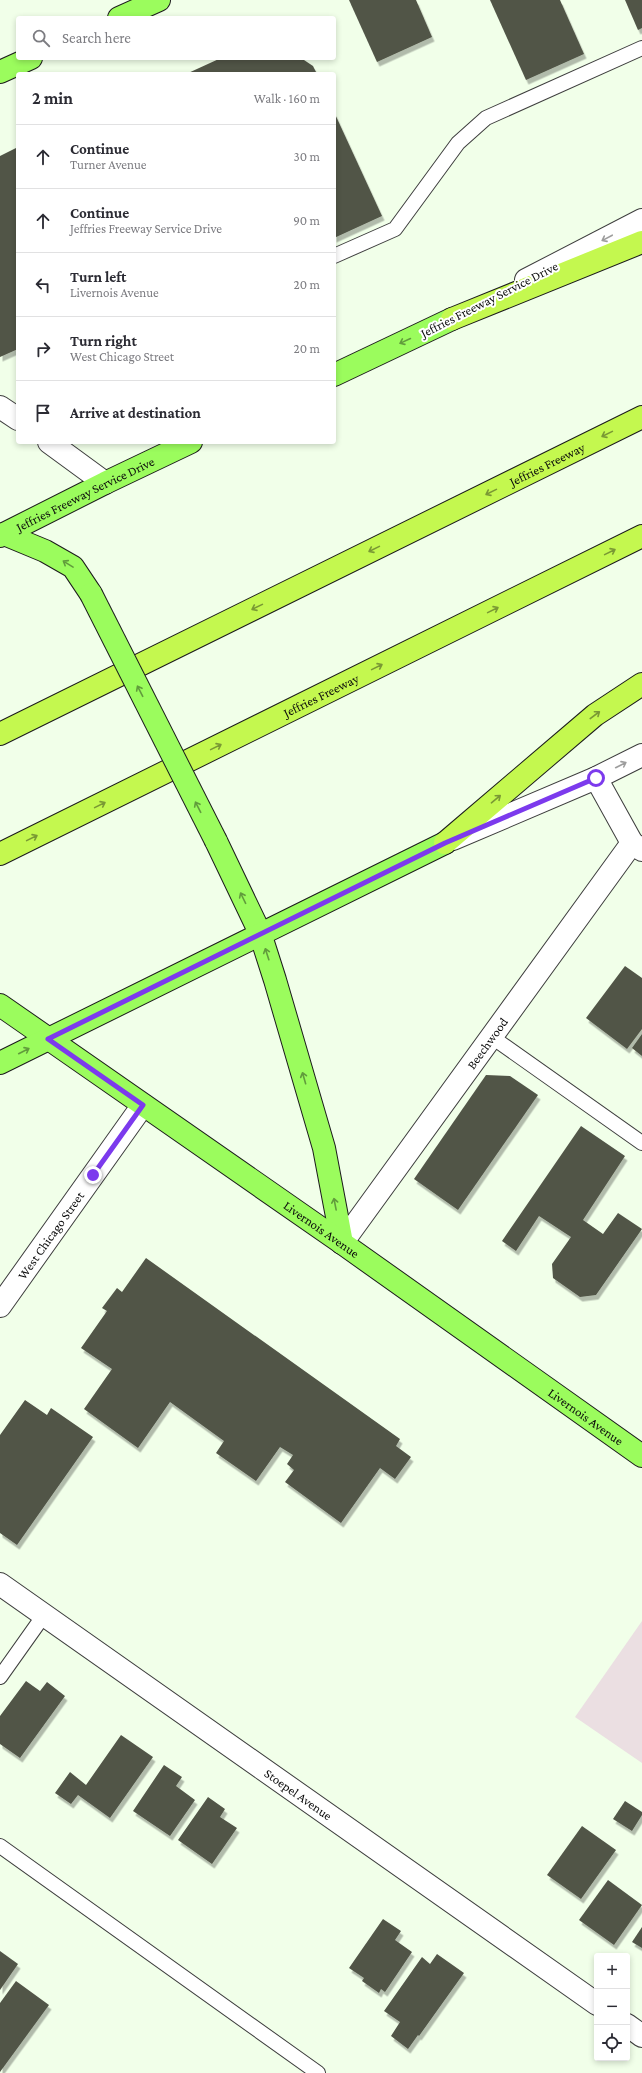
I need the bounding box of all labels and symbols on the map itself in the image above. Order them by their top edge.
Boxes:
one-way arrow [602,234,614,242]
street label: Jeffries Freeway Service Drive [417,258,561,341]
one-way arrow [399,338,411,345]
one-way arrow [601,431,613,438]
street label: Jeffries Freeway [506,439,588,490]
street label: Jeffries Freeway Service Drive [13,454,157,535]
one-way arrow [485,489,497,496]
one-way arrow [368,546,380,553]
one-way arrow [604,548,616,555]
one-way arrow [63,560,74,568]
one-way arrow [252,604,264,611]
one-way arrow [487,606,499,613]
one-way arrow [370,663,382,670]
street label: Jeffries Freeway [280,670,362,721]
one-way arrow [136,685,143,697]
one-way arrow [590,711,601,719]
one-way arrow [210,743,222,750]
one-way arrow [615,761,627,768]
route start [587,769,605,787]
one-way arrow [491,795,501,804]
one-way arrow [93,800,105,808]
one-way arrow [194,801,202,813]
one-way arrow [26,834,38,841]
one-way arrow [239,892,246,904]
one-way arrow [263,947,270,960]
street label: Beechwood [464,1014,511,1072]
one-way arrow [18,1047,30,1054]
one-way arrow [300,1072,307,1085]
route end [84,1166,102,1184]
street label: West Chicago Street [15,1188,88,1282]
street label: Livernois Avenue [281,1198,362,1261]
one-way arrow [331,1198,339,1211]
street label: Livernois Avenue [545,1385,627,1449]
street label: Stoepel Avenue [262,1766,335,1824]

